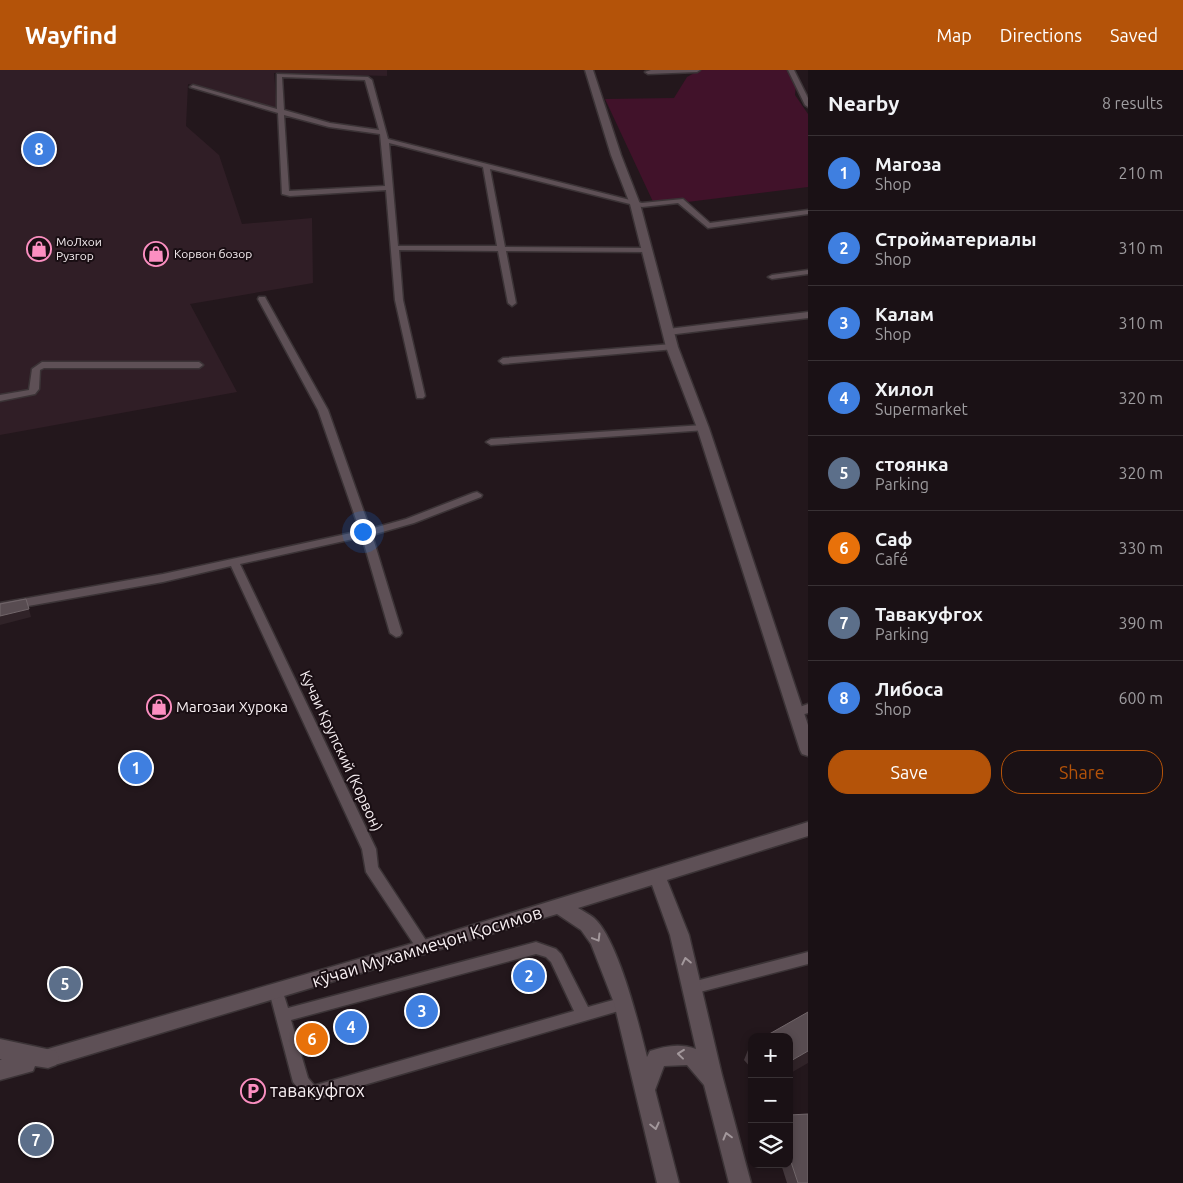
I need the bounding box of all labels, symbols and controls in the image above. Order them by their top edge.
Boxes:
text: Wayfind [25,22,117,49]
text: Map [936,25,972,45]
text: Directions [1000,25,1082,45]
text: Saved [1110,25,1158,45]
text: Nearby [828,91,899,115]
text: 8 results [1102,94,1163,112]
pin: 8 [23,130,55,168]
text: Магоза [875,153,942,175]
text: 1 [839,164,849,182]
text: 210 m [1118,164,1163,182]
text: Shop [875,175,911,193]
text: Стройматериалы [875,228,1037,250]
place label: МоЛхои Рузгор [56,235,102,262]
shop icon: МоЛхои Рузгор [26,236,52,262]
text: 2 [839,239,849,257]
text: 310 m [1118,239,1163,257]
shop icon: Корвон бозор [143,241,169,267]
place label: Корвон бозор [174,247,252,260]
text: Shop [875,250,911,268]
text: Калам [875,303,934,325]
text: 3 [839,314,849,332]
text: 310 m [1118,314,1163,332]
text: Shop [875,325,911,343]
text: Хилол [875,378,934,400]
text: 4 [839,389,849,407]
text: 320 m [1118,389,1163,407]
text: Supermarket [875,400,968,418]
text: стоянка [875,453,949,475]
text: 5 [839,464,849,482]
text: 320 m [1118,464,1163,482]
text: Parking [875,475,929,493]
your location [350,519,376,545]
text: Саф [875,528,913,550]
text: 6 [839,539,849,557]
text: 330 m [1118,539,1163,557]
text: Café [875,550,908,568]
text: Тавакуфгох [875,603,983,625]
text: 7 [839,614,849,632]
text: 390 m [1118,614,1163,632]
text: Parking [875,625,929,643]
street label: Кучаи Крупский (Корвон) [297,668,386,834]
text: Либоса [875,678,944,700]
text: 8 [839,689,849,707]
text: 600 m [1118,689,1163,707]
shop icon: Магозаи Хурока [146,694,172,720]
place label: Магозаи Хурока [176,698,288,715]
text: Shop [875,700,911,718]
pin: 1 [120,749,152,787]
button: Save [828,750,991,794]
button: Share [1001,750,1163,794]
street label: кӯчаи Мухаммеҷон Қосимов [309,901,544,991]
one-way arrow [591,933,601,942]
one-way arrow [682,956,692,965]
pin: 2 [513,957,545,995]
pin: 5 [49,965,81,1003]
pin: 3 [406,992,438,1030]
pin: 4 [335,1008,367,1046]
pin: 6 [296,1020,328,1058]
map controls [748,1033,793,1168]
button: + [748,1033,793,1078]
one-way arrow [677,1049,685,1060]
parking icon: тавакуфгох [240,1078,266,1104]
button: − [748,1078,793,1123]
place label: тавакуфгох [270,1080,365,1100]
pin: 7 [20,1121,52,1159]
one-way arrow [649,1122,660,1131]
button: layers [748,1123,793,1168]
one-way arrow [723,1132,733,1141]

